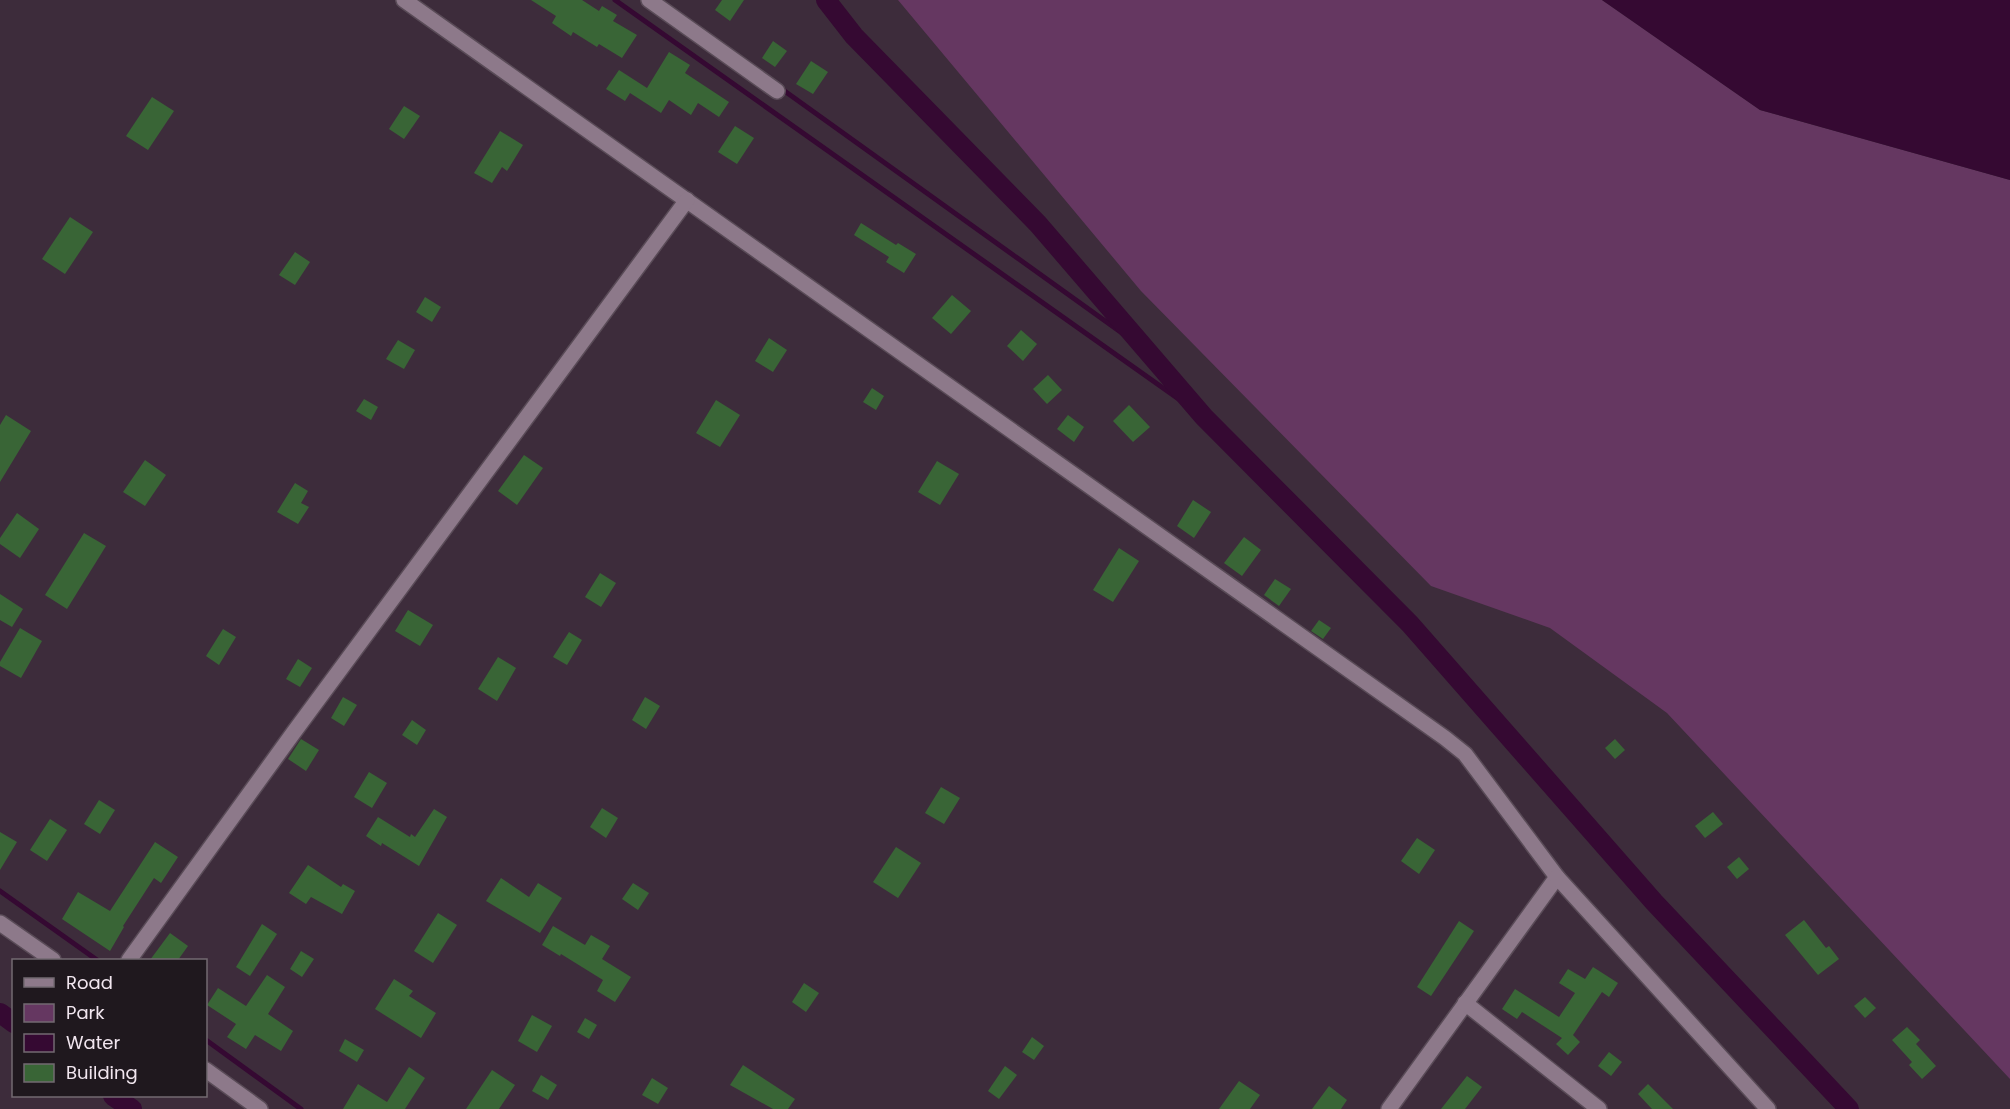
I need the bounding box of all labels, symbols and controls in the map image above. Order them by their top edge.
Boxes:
legend [12,959,207,1097]
text: Road [66,970,113,995]
text: Park [66,1000,105,1025]
text: Water [66,1030,120,1055]
text: Building [66,1060,138,1085]

